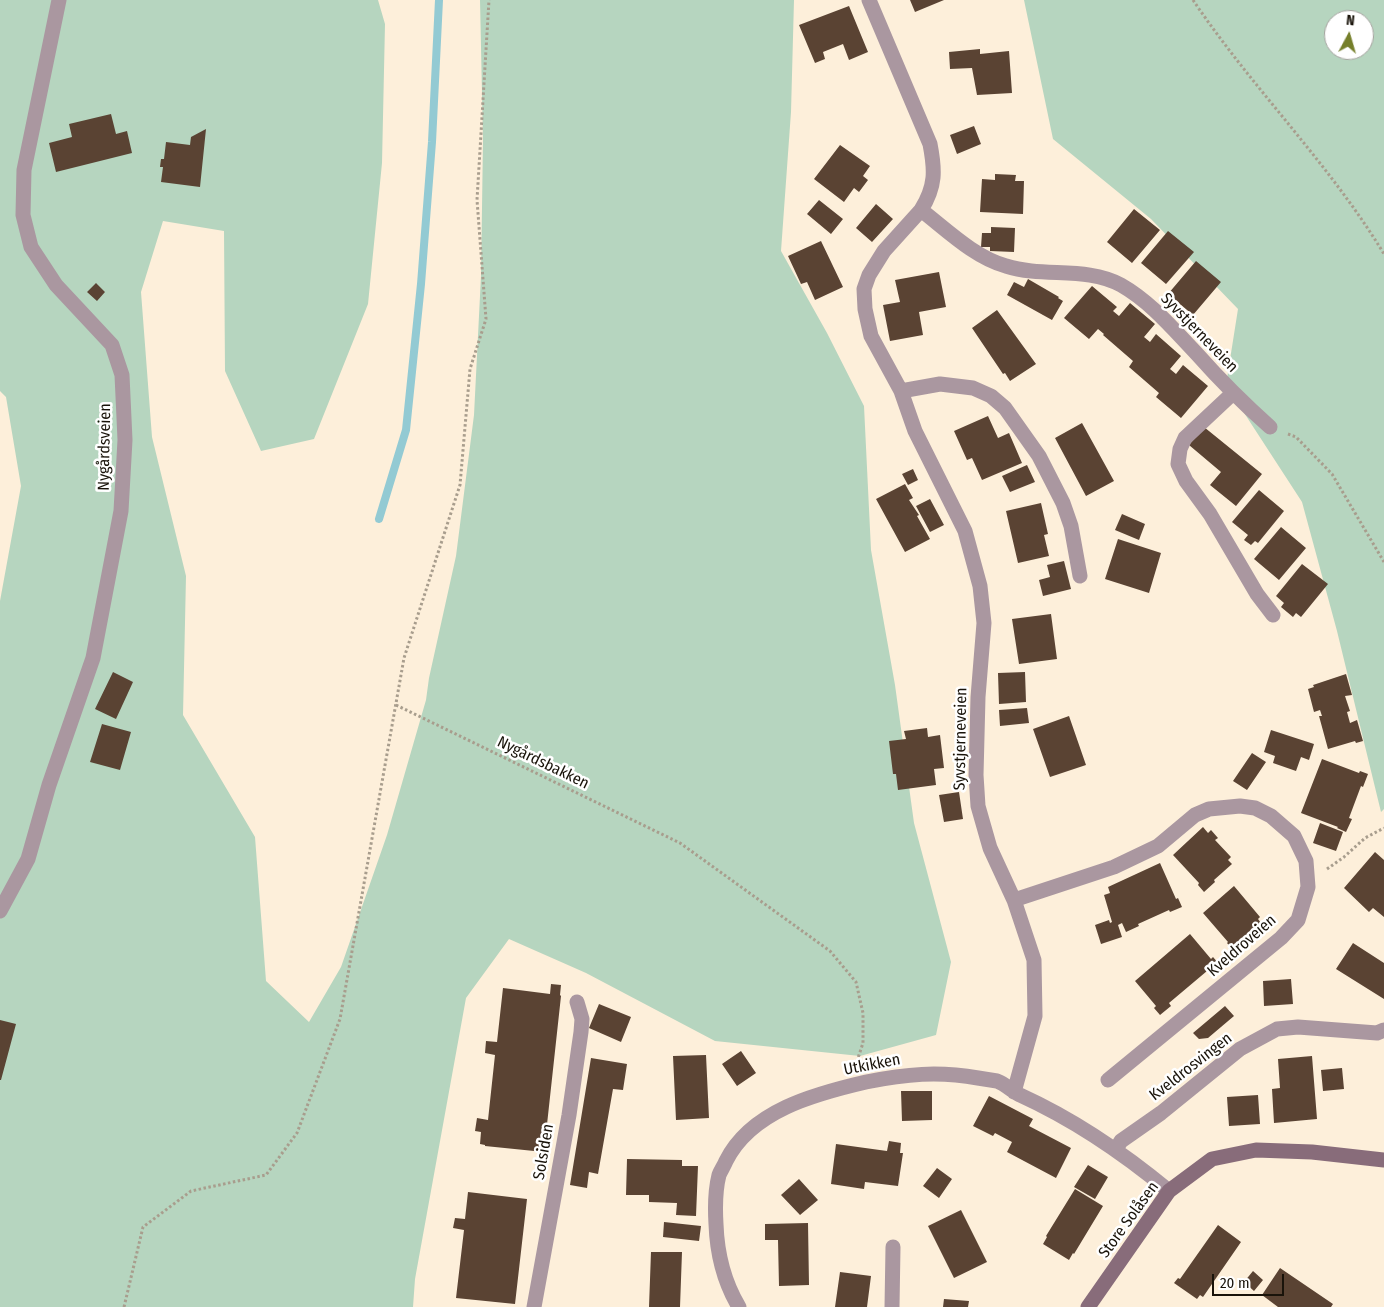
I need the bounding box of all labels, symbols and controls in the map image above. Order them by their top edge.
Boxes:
north arrow [1324,10,1374,60]
text: N [1345,12,1356,29]
street label: Syvstjerneveien [1156,289,1242,377]
street label: Nygårdsveien [95,403,115,491]
street label: Syvstjerneveien [951,687,971,791]
street label: Nygårdsbakken [494,733,592,793]
street label: Kveldroveien [1204,911,1280,981]
street label: Kveldrosvingen [1146,1029,1236,1105]
street label: Utkikken [842,1050,902,1080]
street label: Solsiden [530,1123,558,1181]
street label: Store Solåsen [1095,1178,1163,1262]
scale bar [1214,1264,1286,1296]
text: 20 m [1220,1274,1250,1292]

